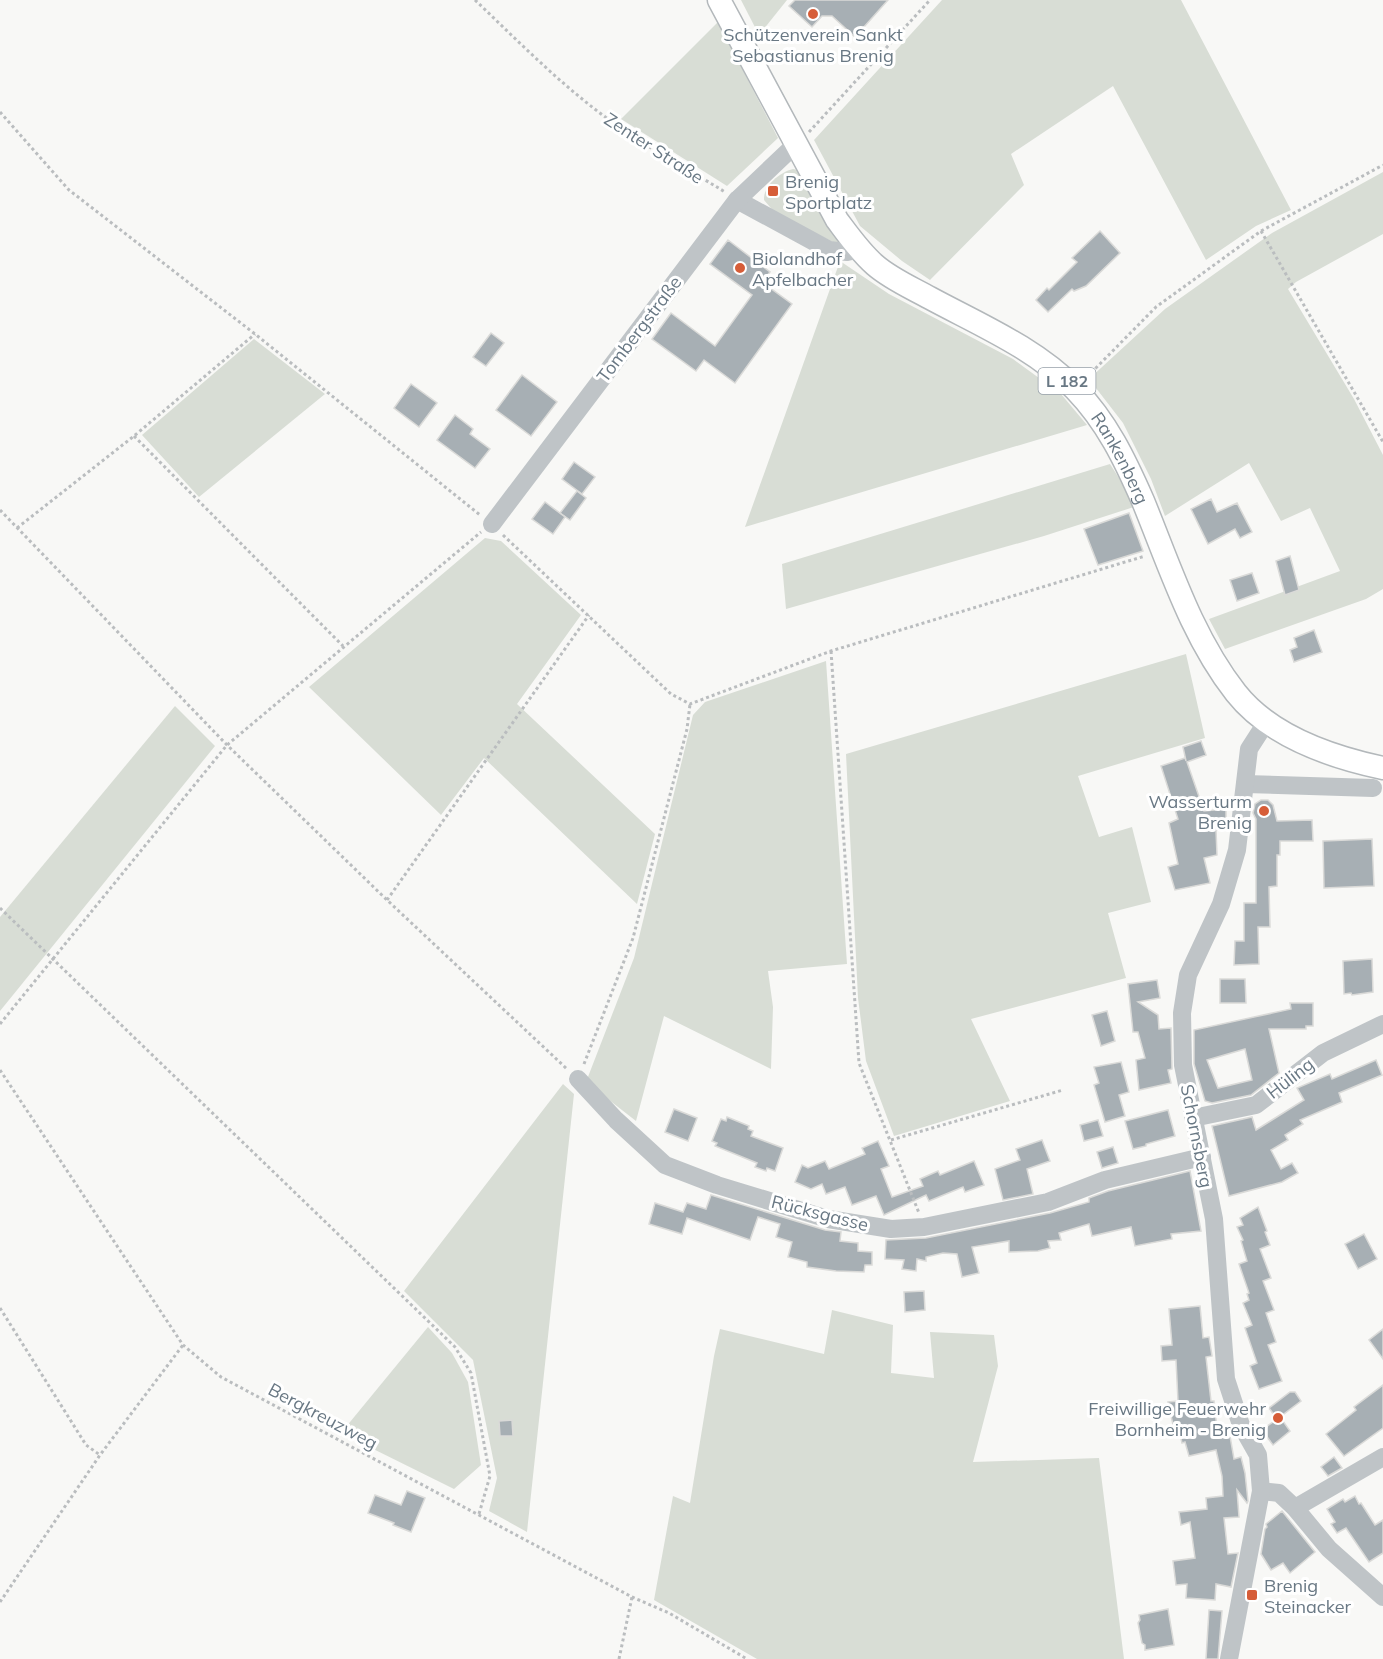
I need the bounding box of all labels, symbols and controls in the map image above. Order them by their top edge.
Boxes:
marker: Schützenverein Sankt Sebastianus Brenig [806,7,820,21]
place label: Schützenverein Sankt Sebastianus Brenig [723,23,903,67]
street label: Zenter Straße [600,107,708,189]
place label: Brenig Sportplatz [785,170,872,214]
marker: Brenig Sportplatz [766,184,780,198]
place label: Biolandhof Apfelbacher [752,247,854,291]
marker: Biolandhof Apfelbacher [733,261,747,275]
street label: Tombergstraße [592,271,686,387]
road number: L 182 [1038,368,1096,394]
street label: Rankenberg [1087,407,1154,507]
place label: Wasserturm Brenig [1149,790,1252,834]
marker: Wasserturm Brenig [1257,804,1271,818]
street label: Hüling [1262,1052,1318,1104]
street label: Schornsberg [1176,1082,1218,1190]
street label: Rücksgasse [769,1190,871,1236]
street label: Bergkreuzweg [264,1378,382,1454]
place label: Freiwillige Feuerwehr Bornheim - Brenig [1088,1397,1266,1441]
marker: Freiwillige Feuerwehr Bornheim - Brenig [1271,1411,1285,1425]
place label: Brenig Steinacker [1264,1574,1352,1618]
marker: Brenig Steinacker [1245,1588,1259,1602]

